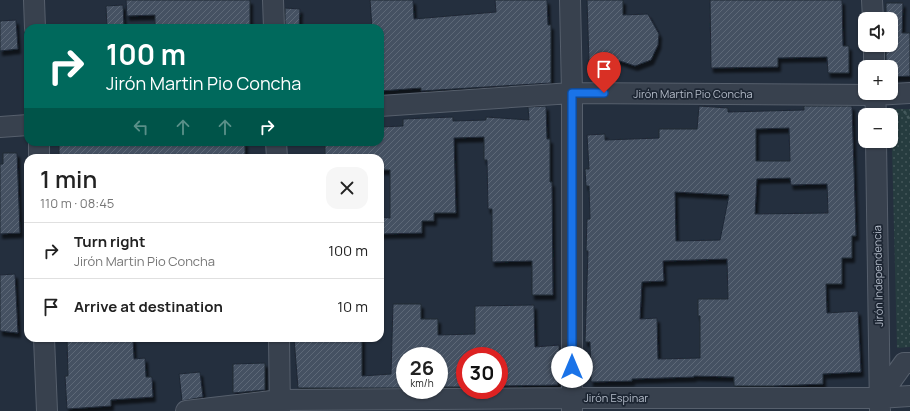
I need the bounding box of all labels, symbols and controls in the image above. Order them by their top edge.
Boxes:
map controls [858,12,898,148]
button: sound [858,12,898,52]
text: 100 m [106,35,186,73]
icon: right [40,40,92,92]
pin [587,52,621,93]
icon: arrive [593,58,615,80]
button: + [858,60,898,100]
text: Jirón Martin Pio Concha [106,71,301,95]
street label: Jirón Martin Pio Concha [633,86,753,101]
button: − [858,108,898,148]
icon: left [130,116,152,138]
icon: ahead [172,116,194,138]
icon: ahead [214,116,236,138]
icon: right [256,116,278,138]
text: 1 min [40,162,97,195]
button: close [326,167,368,209]
text: 110 m · 08:45 [40,194,114,212]
street label: Jirón Independencia [869,225,886,327]
text: Turn right [74,231,145,252]
icon: right [40,240,62,262]
text: 100 m [328,240,368,261]
text: Jirón Martin Pio Concha [74,252,215,270]
icon: arrive [40,296,62,318]
text: Arrive at destination [74,296,223,317]
text: 10 m [337,296,368,317]
position arrow [551,346,593,388]
speed limit sign: 30 [456,347,508,399]
text: 26 [410,354,434,381]
text: km/h [410,376,434,390]
street label: Jirón Espinar [584,390,648,405]

